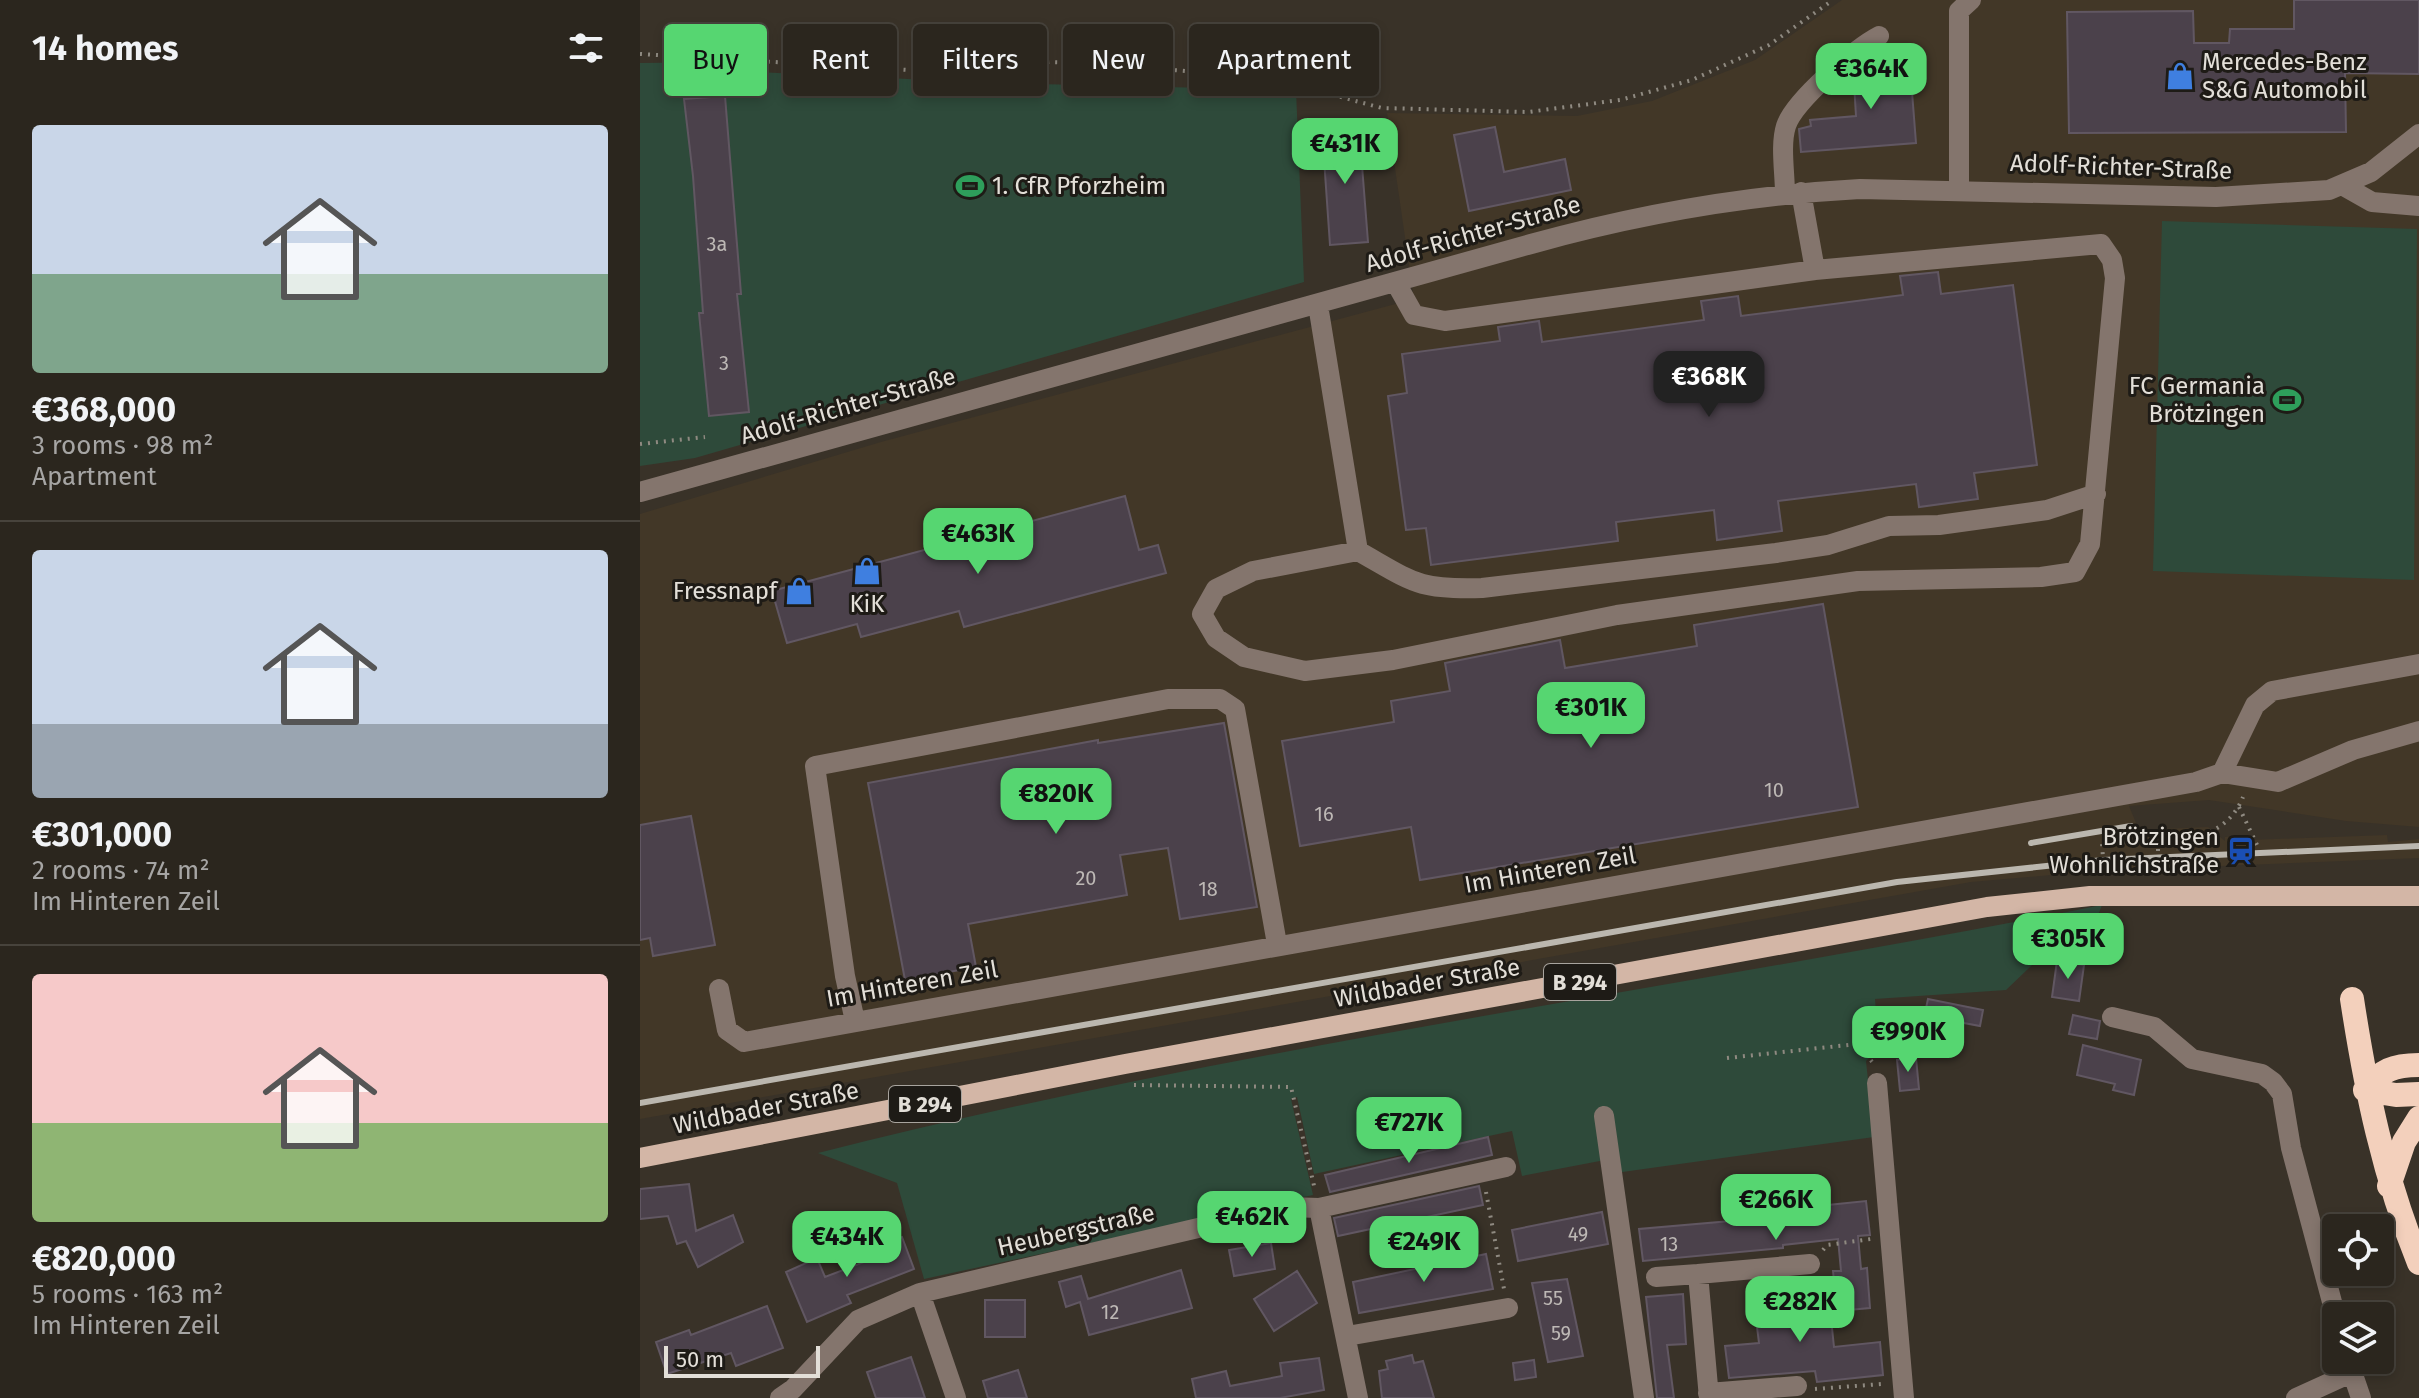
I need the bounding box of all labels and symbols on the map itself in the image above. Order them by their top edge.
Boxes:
pin: €364K [1815,43,1927,111]
place label: Mercedes-Benz S&G Automobil [2202,48,2367,104]
shop icon: Mercedes-Benz S&G Automobil [2165,61,2195,91]
pin: €431K [1289,118,1401,186]
street label: Adolf-Richter-Straße [2009,149,2233,185]
sports icon: 1. CfR Pforzheim [955,171,985,201]
place label: 1. CfR Pforzheim [992,172,1166,200]
street label: Adolf-Richter-Straße [1362,190,1584,278]
house number: 3a [707,232,727,256]
house number: 3 [719,351,729,375]
pin: €368K [1653,351,1765,419]
street label: Adolf-Richter-Straße [737,362,959,450]
place label: FC Germania Brötzingen [2129,372,2265,428]
sports icon: FC Germania Brötzingen [2272,385,2302,415]
pin: €463K [922,508,1034,576]
shop icon: KiK [852,556,882,586]
shop icon: Fressnapf [784,576,814,606]
place label: Fressnapf [673,577,779,605]
place label: KiK [849,590,885,618]
pin: €301K [1535,682,1647,750]
pin: €820K [1000,768,1112,836]
house number: 10 [1764,778,1784,802]
house number: 16 [1314,802,1334,826]
place label: Brötzingen Wohnlichstraße [2049,823,2219,879]
station icon: Brötzingen Wohnlichstraße [2226,836,2256,866]
street label: Im Hinteren Zeil [1462,841,1638,899]
house number: 20 [1075,866,1097,890]
house number: 18 [1198,877,1218,901]
pin: €305K [2012,913,2124,981]
street label: Wildbader Straße [1332,953,1522,1013]
street label: Im Hinteren Zeil [824,955,1000,1013]
road number: B 294 [1544,964,1616,1000]
pin: €990K [1852,1006,1964,1074]
street label: Wildbader Straße [671,1076,861,1140]
road number: B 294 [889,1086,961,1122]
pin: €727K [1353,1097,1465,1165]
pin: €266K [1720,1174,1832,1242]
pin: €462K [1196,1191,1308,1259]
street label: Heubergstraße [995,1198,1157,1262]
pin: €434K [791,1211,903,1279]
pin: €249K [1368,1216,1480,1284]
house number: 49 [1568,1222,1588,1246]
house number: 13 [1660,1232,1678,1256]
pin: €282K [1744,1276,1856,1344]
house number: 55 [1543,1286,1563,1310]
house number: 12 [1101,1300,1119,1324]
house number: 59 [1551,1321,1571,1345]
scale bar [664,1342,820,1378]

